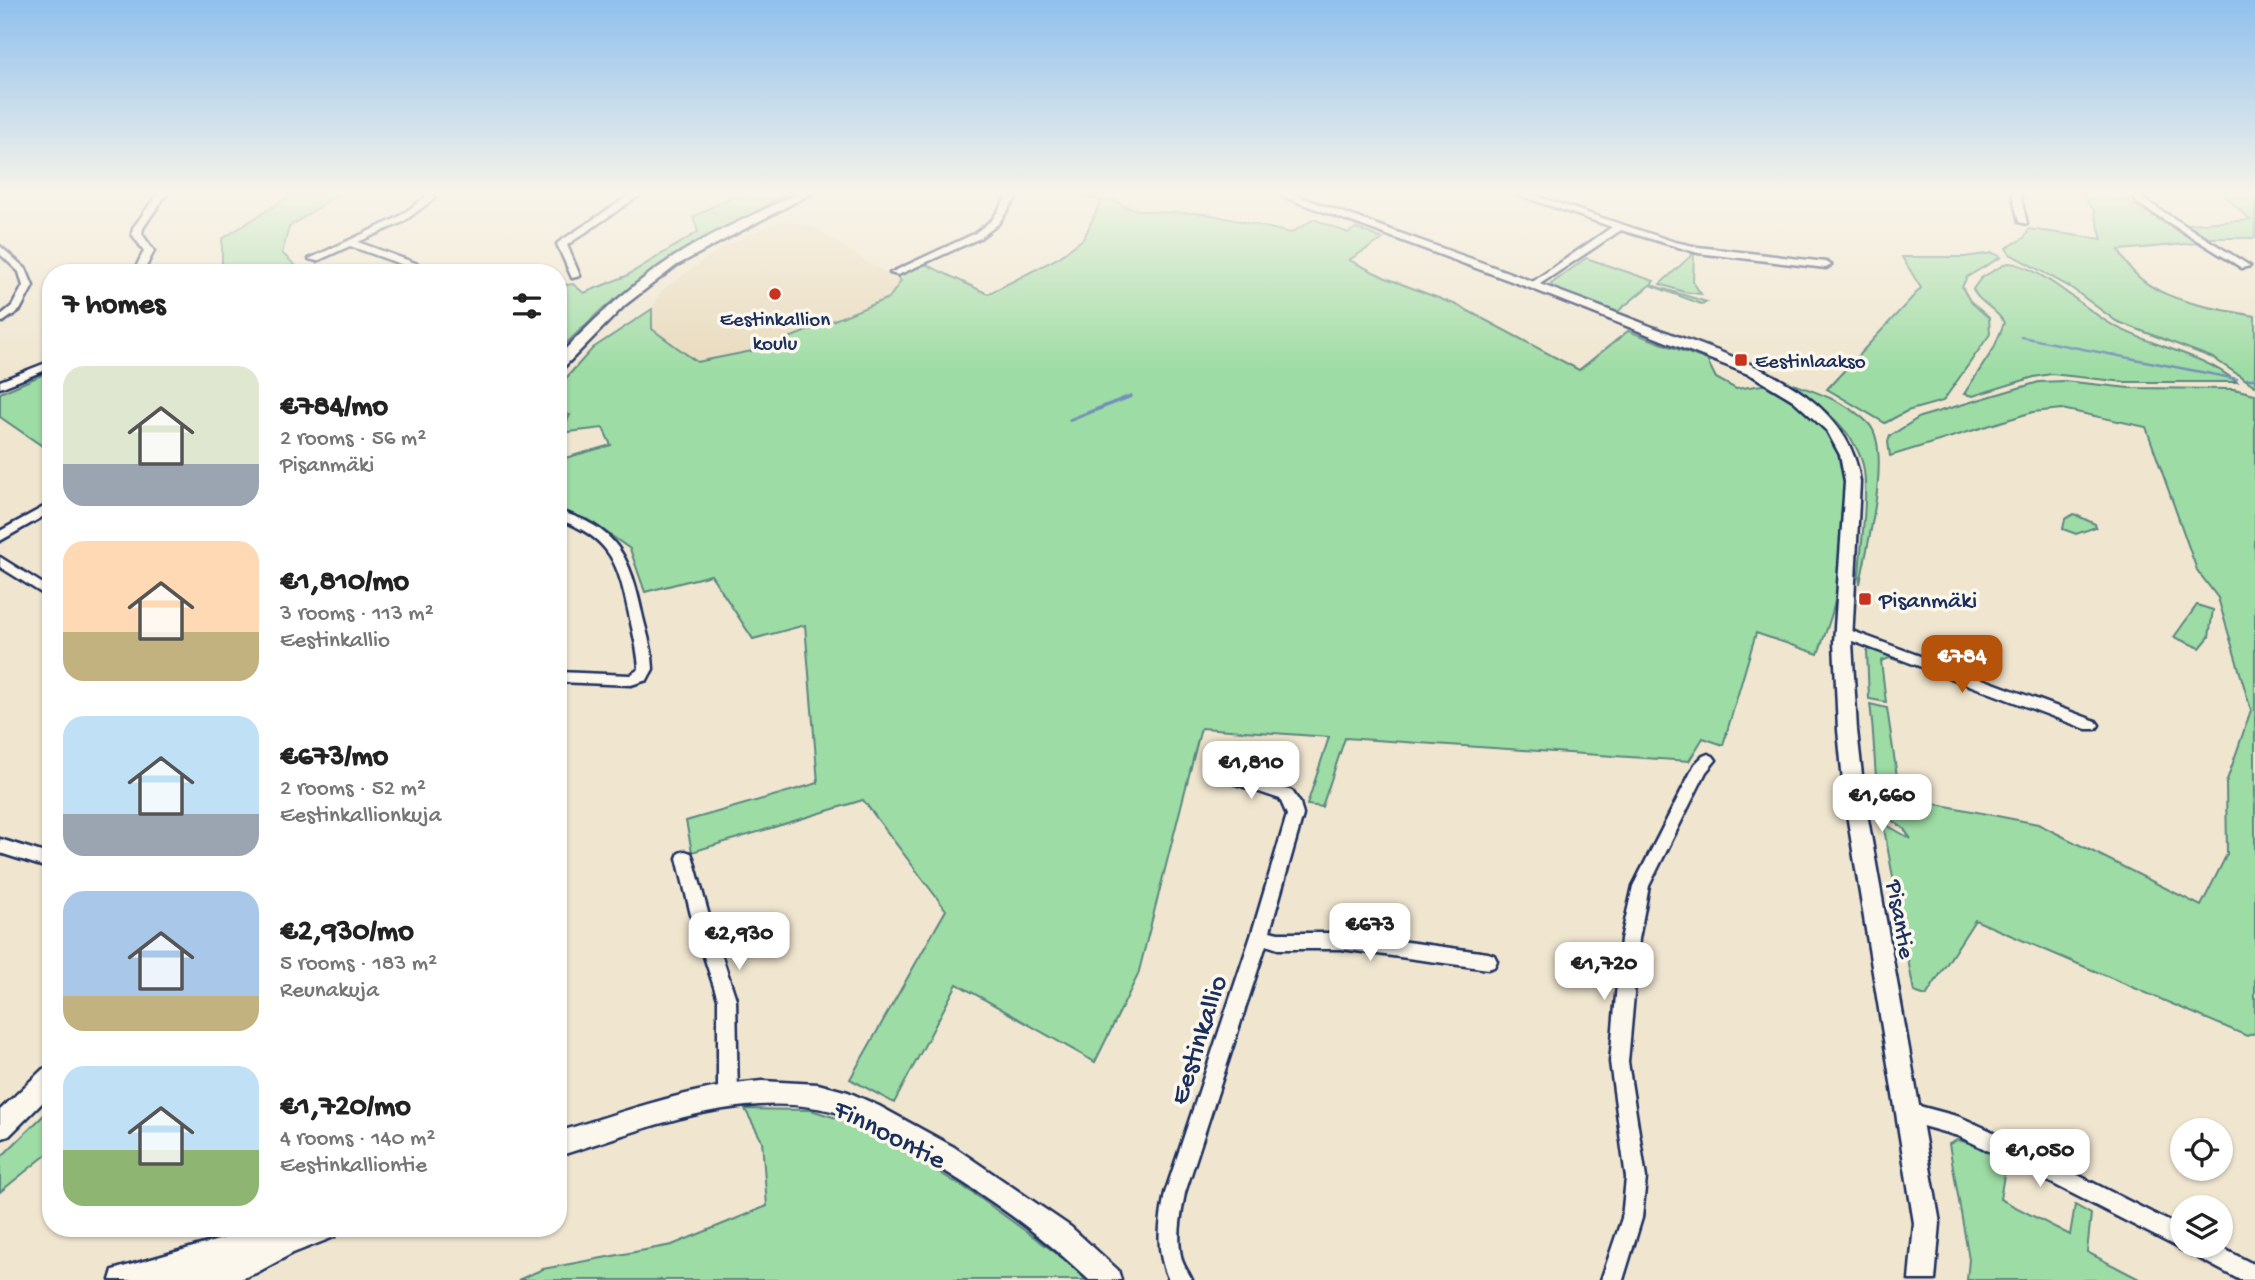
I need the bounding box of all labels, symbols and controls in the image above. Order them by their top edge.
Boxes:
marker: Eestinkallion koulu [767,286,783,302]
icon: filters [508,287,546,325]
text: 7 homes [63,289,165,324]
place label: Eestinkallion koulu [720,309,830,358]
place label: Eestinlaakso [1755,351,1866,376]
marker: Eestinlaakso [1733,352,1749,368]
text: €784/mo [280,391,388,426]
icon: home [119,394,203,478]
text: 2 rooms · 56 m² [280,426,426,453]
text: Pisanmäki [280,453,374,480]
text: €1,810/mo [280,566,409,601]
icon: home [119,569,203,653]
place label: Pisanmäki [1878,588,1977,617]
marker: Pisanmäki [1857,591,1873,607]
text: 3 rooms · 113 m² [280,601,434,628]
text: Eestinkallio [280,628,390,655]
pin: €784 [1921,636,2003,695]
text: €784 [1937,644,1987,671]
text: €673/mo [280,741,388,776]
pin: €1,810 [1194,742,1308,801]
icon: home [119,744,203,828]
text: €1,810 [1218,750,1284,777]
pin: €1,660 [1825,774,1939,834]
text: 2 rooms · 52 m² [280,776,426,803]
text: €1,660 [1849,783,1915,810]
text: Eestinkallionkuja [280,803,441,830]
street label: Pisantie [1877,877,1920,962]
pin: €673 [1329,904,1411,963]
pin: €2,930 [682,912,796,972]
text: €673 [1345,912,1395,939]
text: €2,930/mo [280,916,414,951]
icon: home [119,919,203,1003]
text: €2,930 [705,921,773,948]
pin: €1,720 [1547,942,1661,1002]
text: 5 rooms · 183 m² [280,951,437,978]
text: €1,720 [1571,951,1637,978]
street label: Eestinkallio [1164,972,1237,1109]
text: Reunakuja [280,978,379,1005]
text: €1,720/mo [280,1091,411,1126]
street label: Finnoontie [827,1093,951,1179]
icon: home [119,1094,203,1178]
map controls [2170,1118,2233,1258]
button: locate [2170,1118,2233,1181]
text: 4 rooms · 140 m² [280,1126,435,1153]
pin: €1,050 [1983,1130,2097,1189]
text: €1,050 [2006,1138,2074,1165]
text: Eestinkalliontie [280,1153,427,1180]
button: layers [2170,1195,2233,1258]

